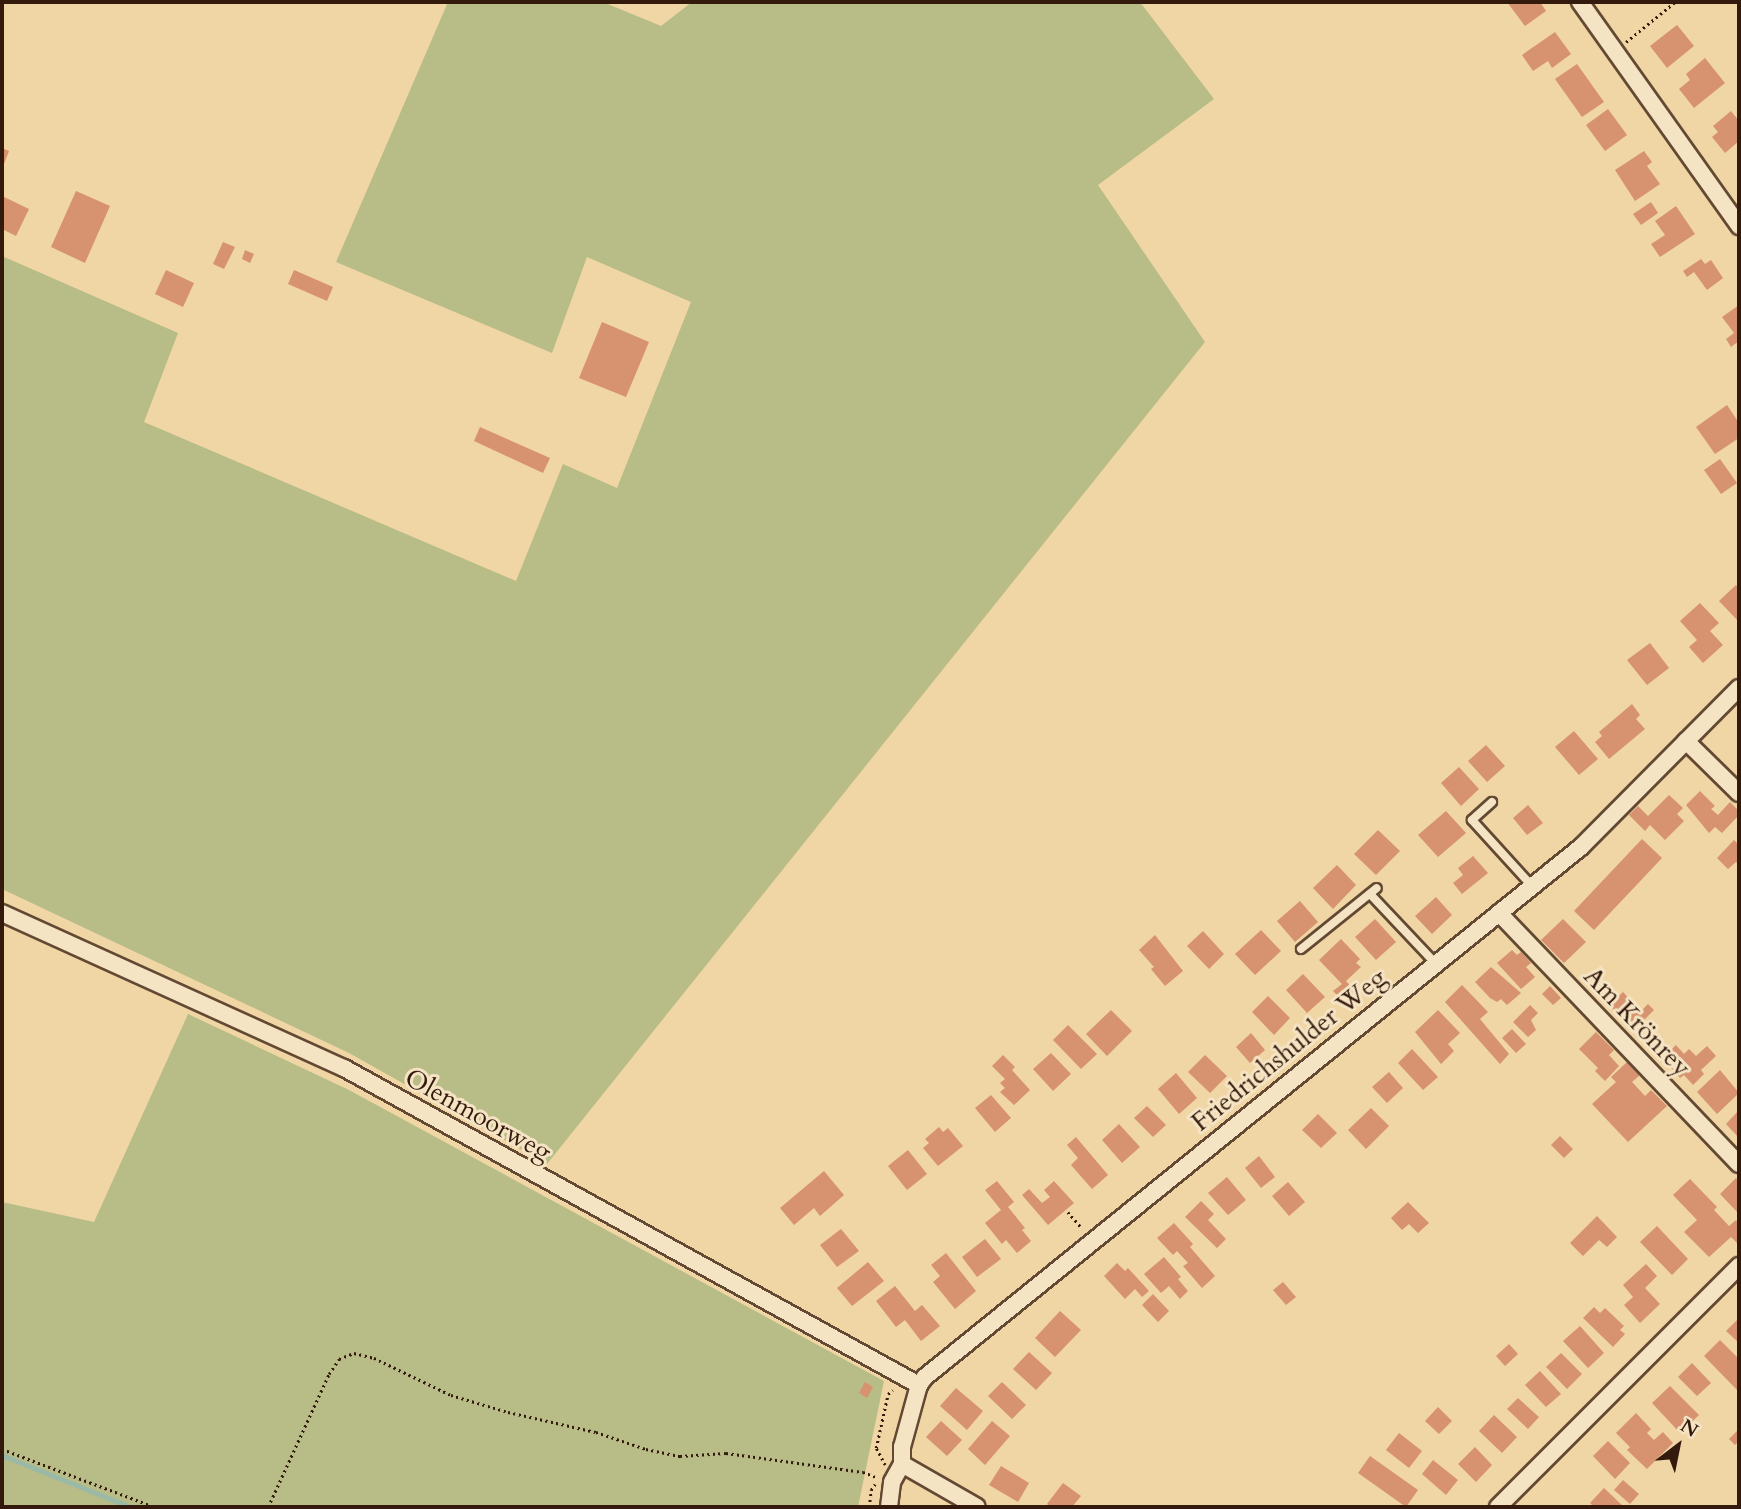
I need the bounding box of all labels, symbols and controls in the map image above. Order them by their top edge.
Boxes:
street label: Am Krönrey [1577,961,1697,1083]
street label: Friedrichshulder Weg [1185,962,1393,1138]
street label: Olenmoorweg [399,1062,557,1168]
north arrow [1643,1411,1713,1481]
text: N [1675,1413,1703,1444]

